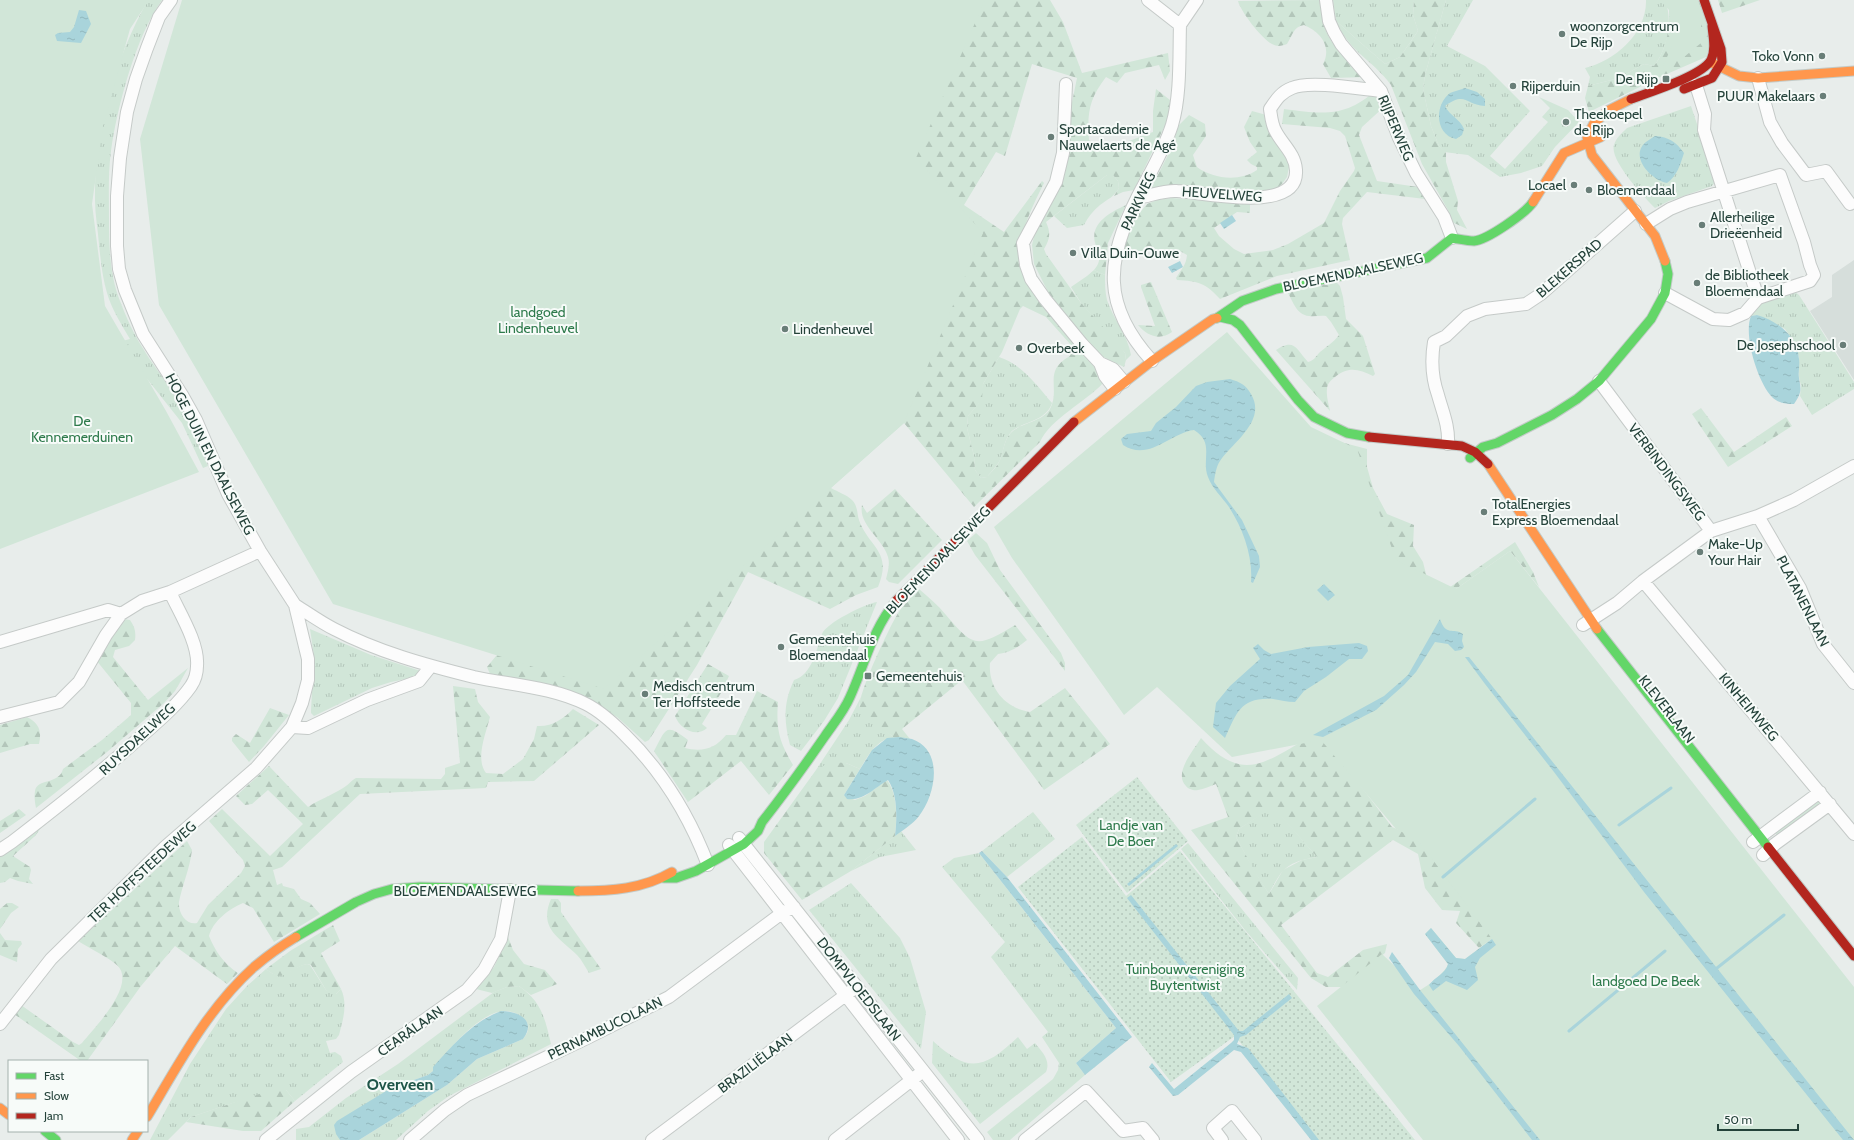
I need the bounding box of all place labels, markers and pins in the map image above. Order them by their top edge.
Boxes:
place label: woonzorgcentrum De Rijp [1570,17,1679,51]
marker: woonzorgcentrum De Rijp [1557,29,1567,39]
place label: Toko Vonn [1752,47,1814,65]
marker: Toko Vonn [1817,51,1827,61]
place label: De Rijp [1616,70,1658,88]
marker: De Rijp [1661,74,1671,84]
place label: Rijperduin [1521,77,1581,95]
marker: Rijperduin [1508,81,1518,91]
place label: PUUR Makelaars [1717,87,1815,105]
marker: PUUR Makelaars [1818,91,1828,101]
place label: Theekoepel de Rijp [1574,105,1643,139]
marker: Theekoepel de Rijp [1561,117,1571,127]
place label: Sportacademie Nauwelaerts de Agé [1059,120,1176,154]
marker: Sportacademie Nauwelaerts de Agé [1046,132,1056,142]
place label: Locael [1528,176,1567,194]
marker: Locael [1569,180,1579,190]
place label: Bloemendaal [1597,181,1676,199]
marker: Bloemendaal [1584,185,1594,195]
place label: Allerheilige Drieëenheid [1710,208,1782,242]
marker: Allerheilige Drieëenheid [1697,220,1707,230]
place label: Villa Duin-Ouwe [1081,244,1179,262]
marker: Villa Duin-Ouwe [1068,248,1078,258]
place label: de Bibliotheek Bloemendaal [1705,266,1790,300]
marker: de Bibliotheek Bloemendaal [1692,278,1702,288]
place label: Lindenheuvel [793,320,874,338]
marker: Lindenheuvel [780,324,790,334]
place label: De Josephschool [1737,336,1836,354]
place label: Overbeek [1027,339,1085,357]
marker: De Josephschool [1838,340,1848,350]
marker: Overbeek [1014,343,1024,353]
place label: TotalEnergies Express Bloemendaal [1492,495,1619,529]
marker: TotalEnergies Express Bloemendaal [1479,507,1489,517]
place label: Make-Up Your Hair [1707,535,1763,569]
marker: Make-Up Your Hair [1695,547,1705,557]
place label: Gemeentehuis Bloemendaal [789,630,876,664]
marker: Gemeentehuis Bloemendaal [776,642,786,652]
place label: Gemeentehuis [876,667,963,685]
marker: Gemeentehuis [863,671,873,681]
place label: Medisch centrum Ter Hoffsteede [653,677,755,711]
marker: Medisch centrum Ter Hoffsteede [640,689,650,699]

